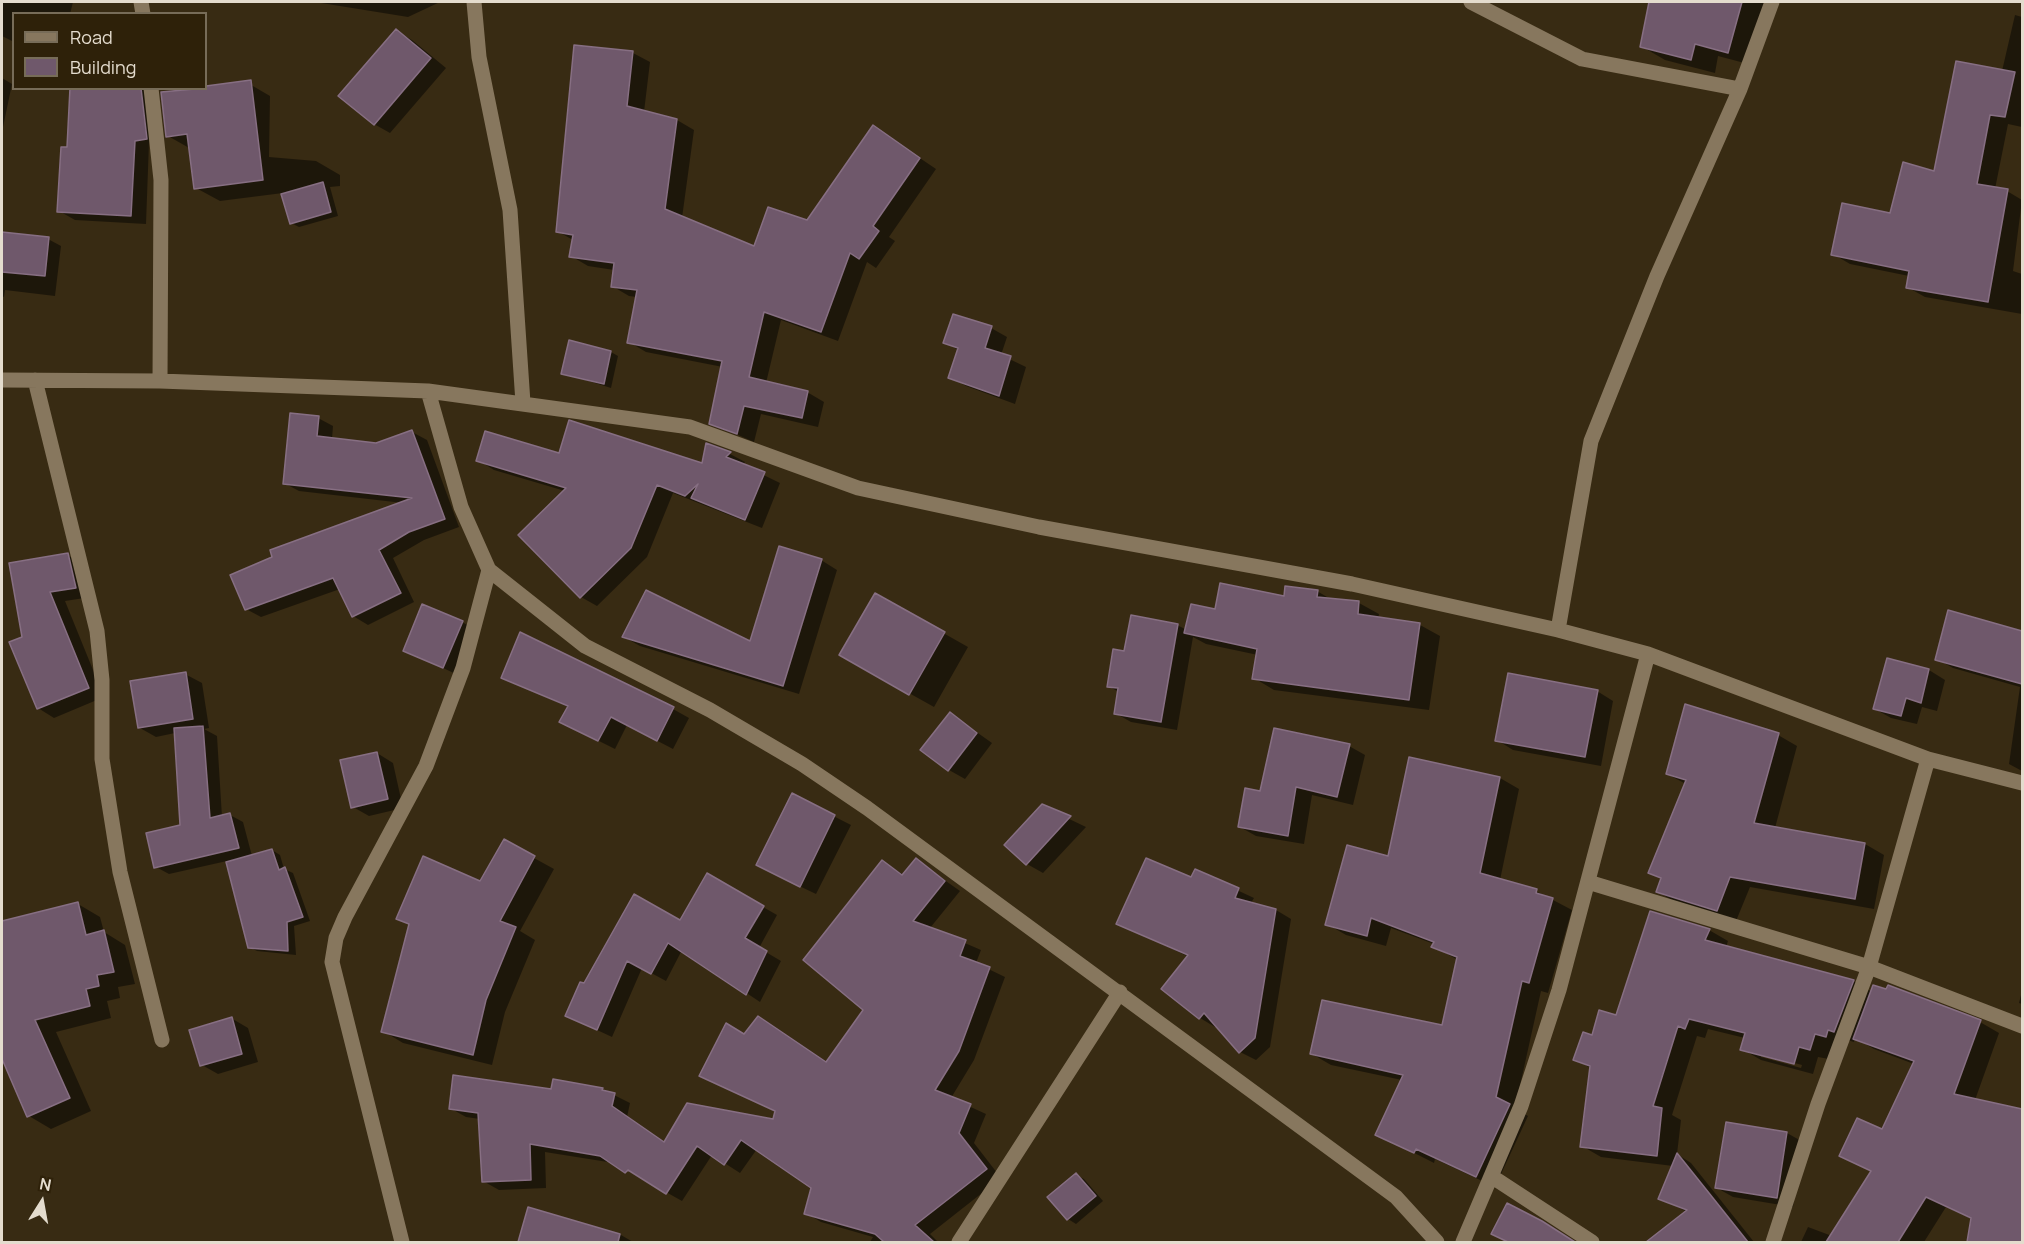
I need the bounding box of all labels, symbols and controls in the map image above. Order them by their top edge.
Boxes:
legend [12,12,207,90]
text: Road [70,25,113,49]
text: Building [70,55,136,79]
north arrow [12,1172,72,1232]
text: N [38,1172,53,1196]

